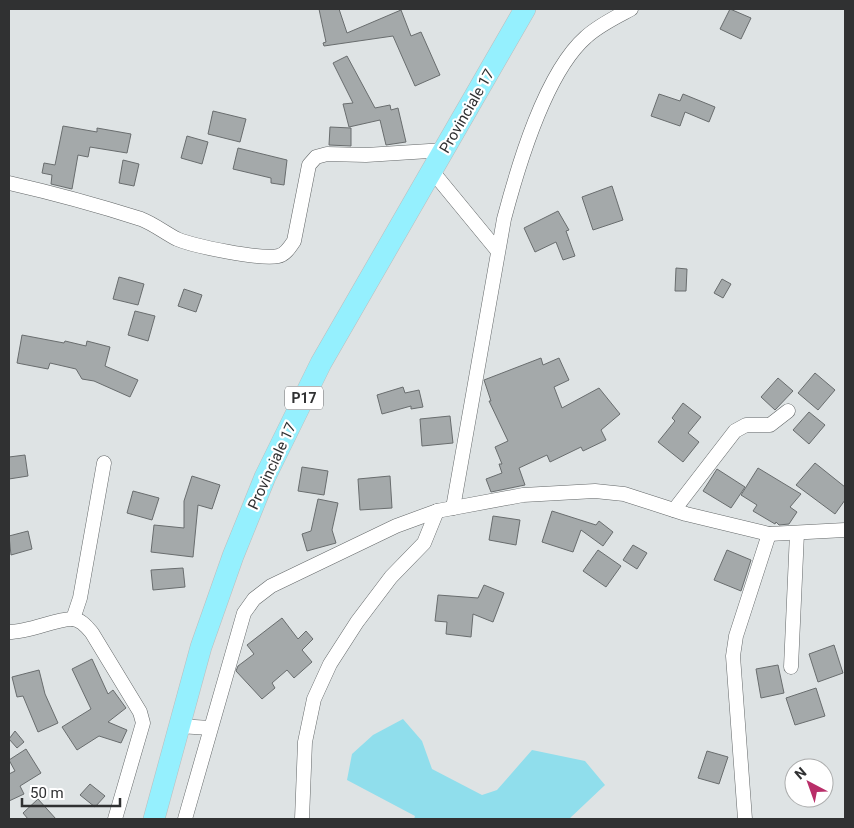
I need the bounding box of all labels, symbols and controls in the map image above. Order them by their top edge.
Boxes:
street label: Provinciale 17 [436,66,498,156]
road number: P17 [285,386,323,409]
street label: Provinciale 17 [244,420,300,512]
north arrow [784,758,834,808]
text: N [791,764,809,782]
scale bar [22,776,120,808]
text: 50 m [30,784,64,802]

